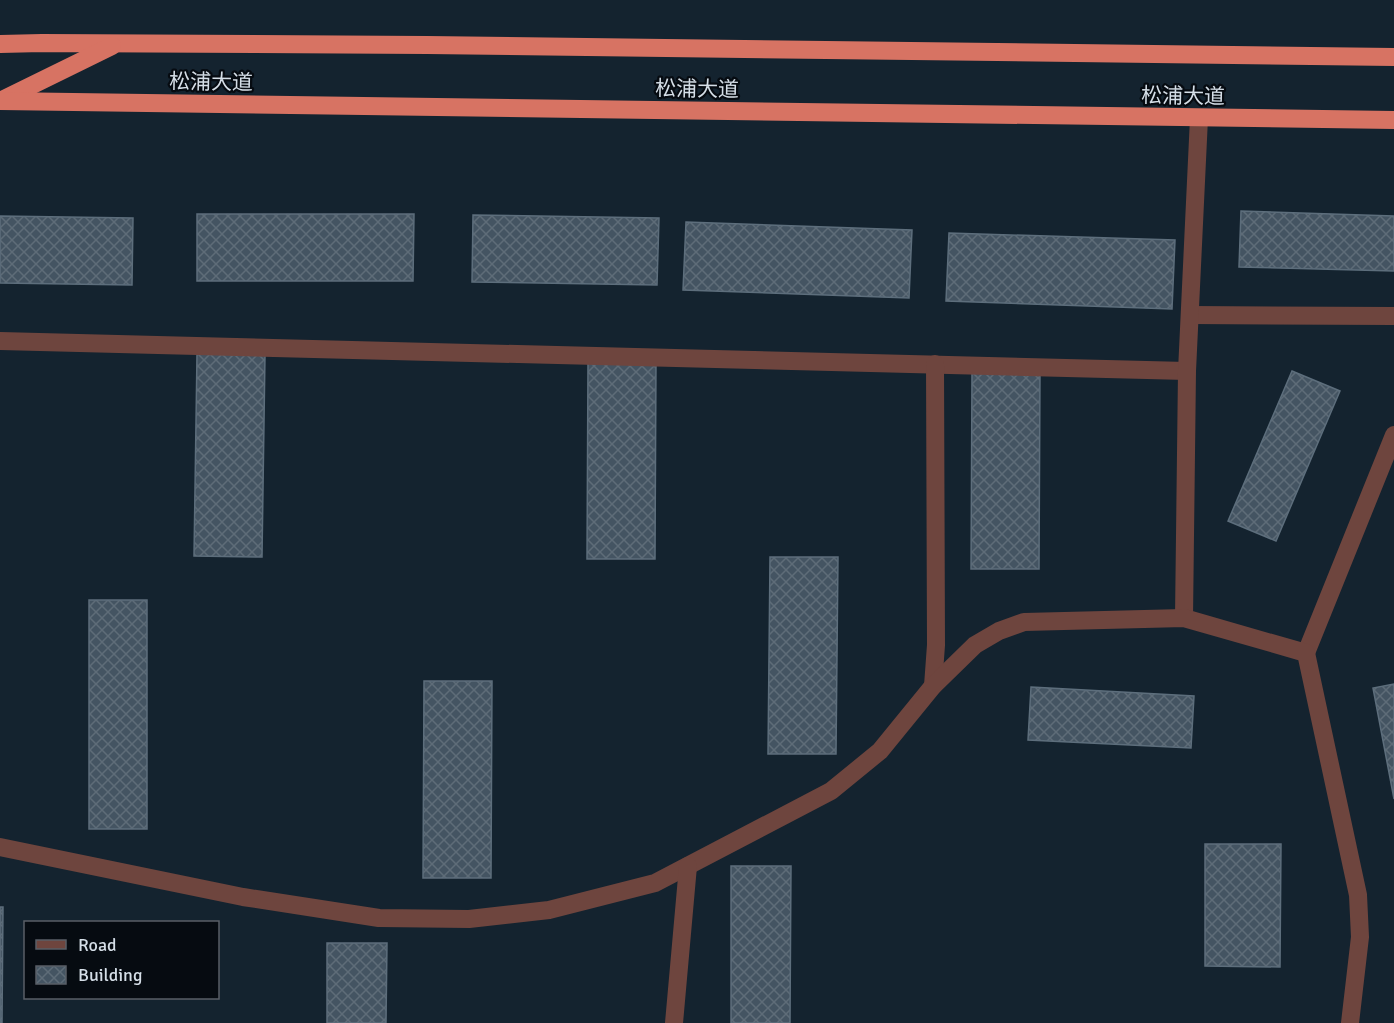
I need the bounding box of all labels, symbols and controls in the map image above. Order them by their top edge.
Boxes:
street label: 松浦大道 [169,68,253,96]
street label: 松浦大道 [655,75,739,103]
street label: 松浦大道 [1141,82,1225,110]
legend [24,921,219,999]
text: Road [78,934,117,956]
text: Building [78,964,142,986]

